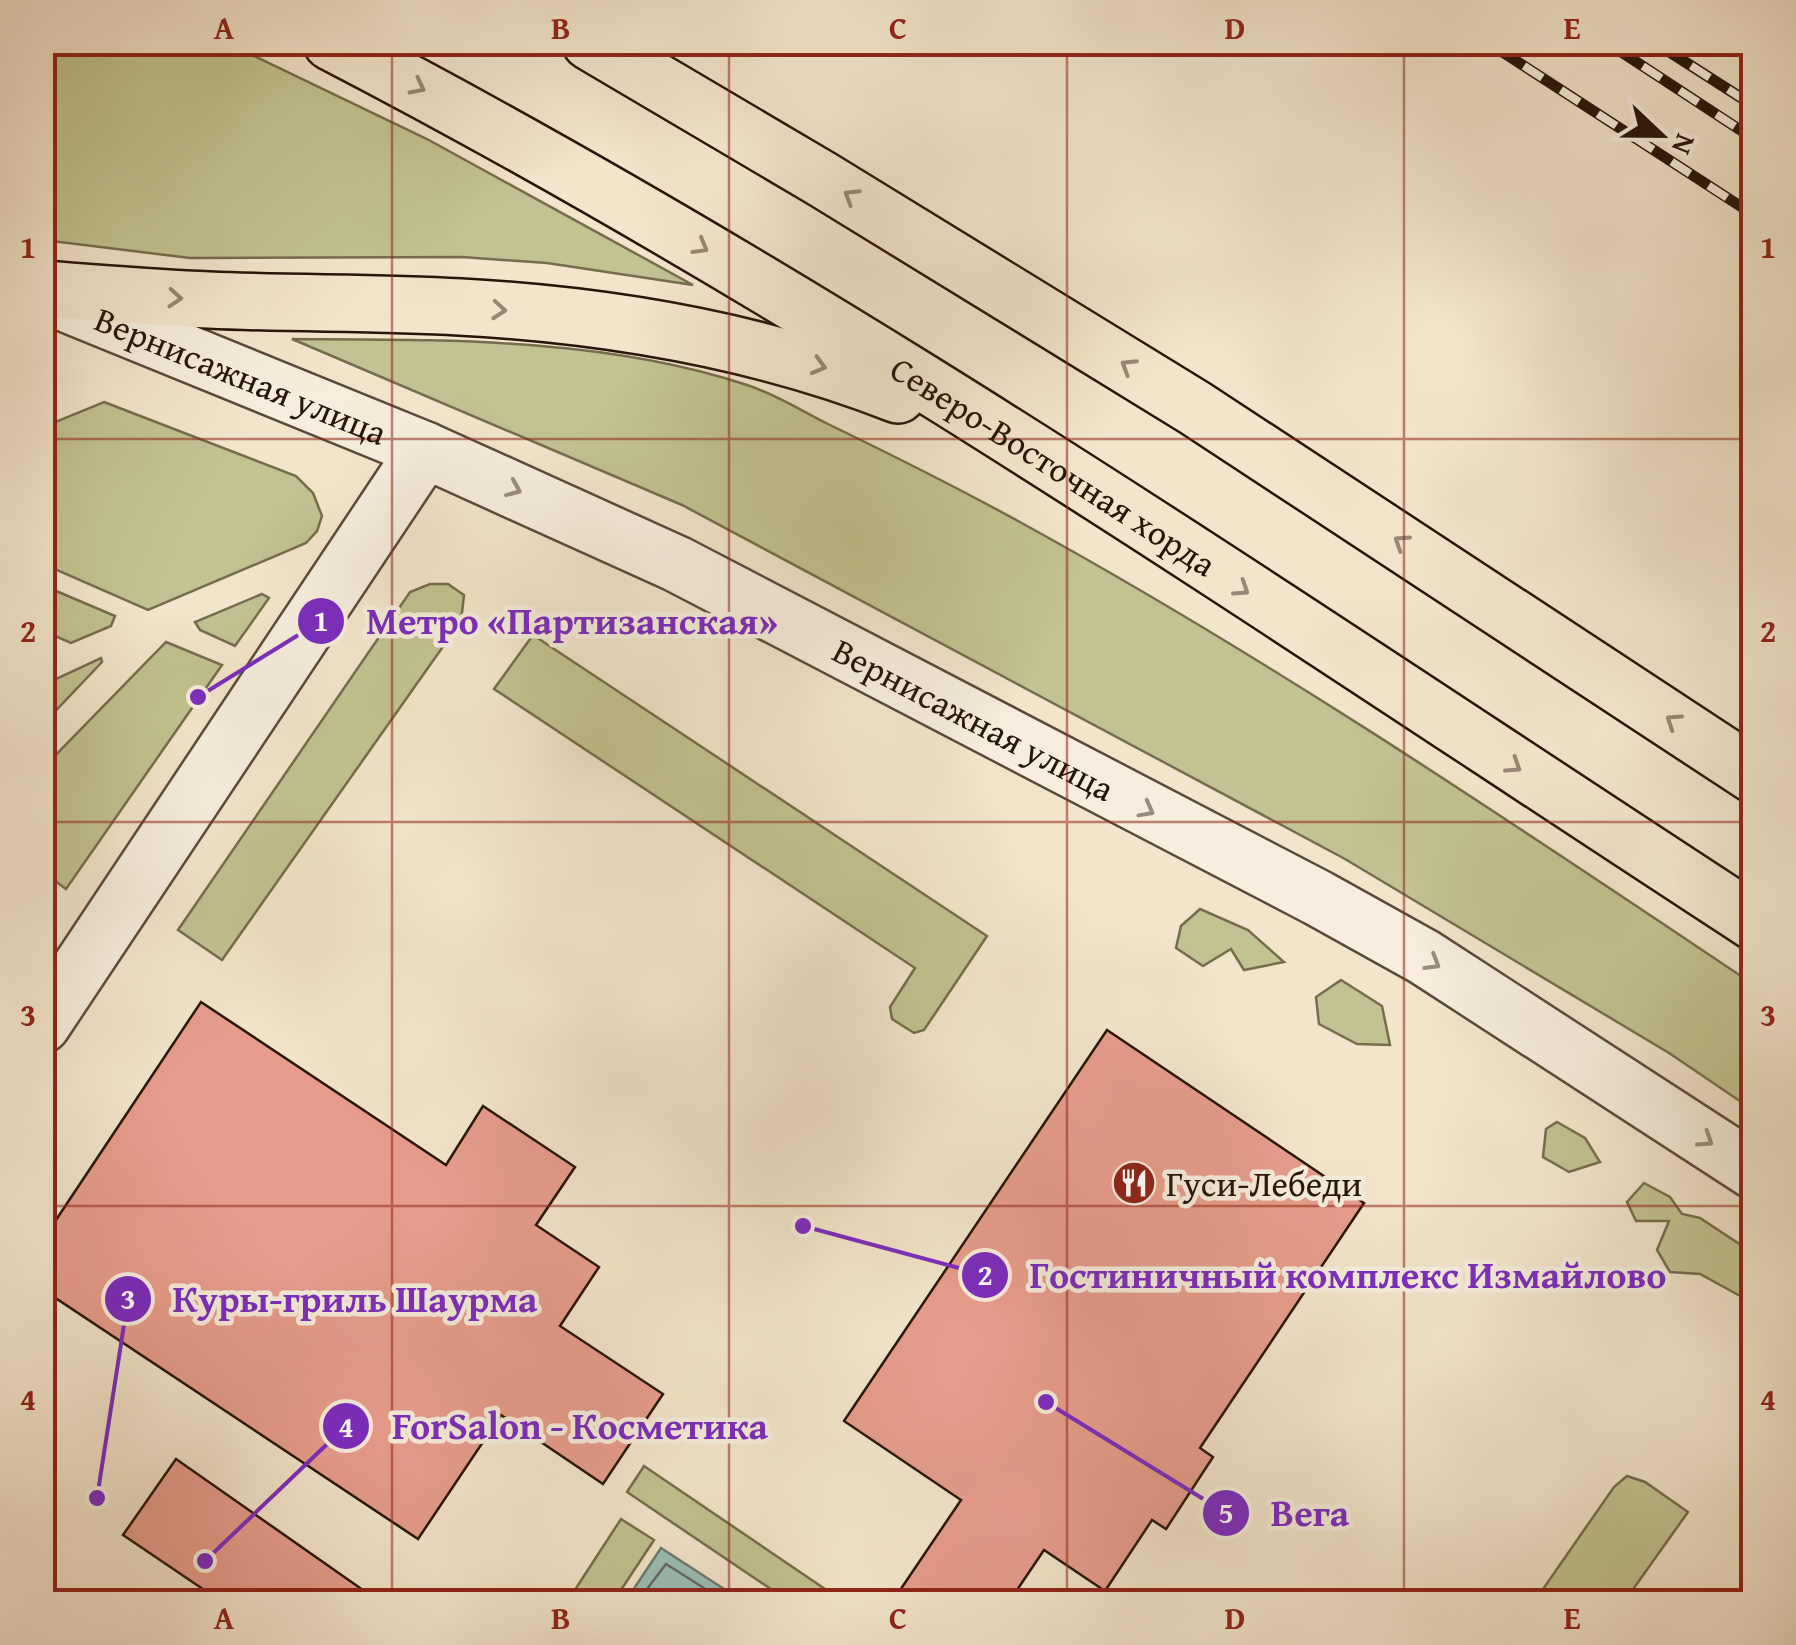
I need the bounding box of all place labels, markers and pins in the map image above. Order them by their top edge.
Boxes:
callout: Метро «Партизанская» [296,587,797,655]
place label: Гуси-Лебеди [1166,1158,1362,1209]
restaurant icon: Гуси-Лебеди [1111,1160,1157,1206]
callout: Гостиничный комплекс Измайлово [960,1241,1687,1309]
callout: Куры-гриль Шаурма [103,1265,558,1333]
callout: ForSalon - Косметика [321,1392,788,1460]
callout: Вега [1201,1479,1370,1547]

